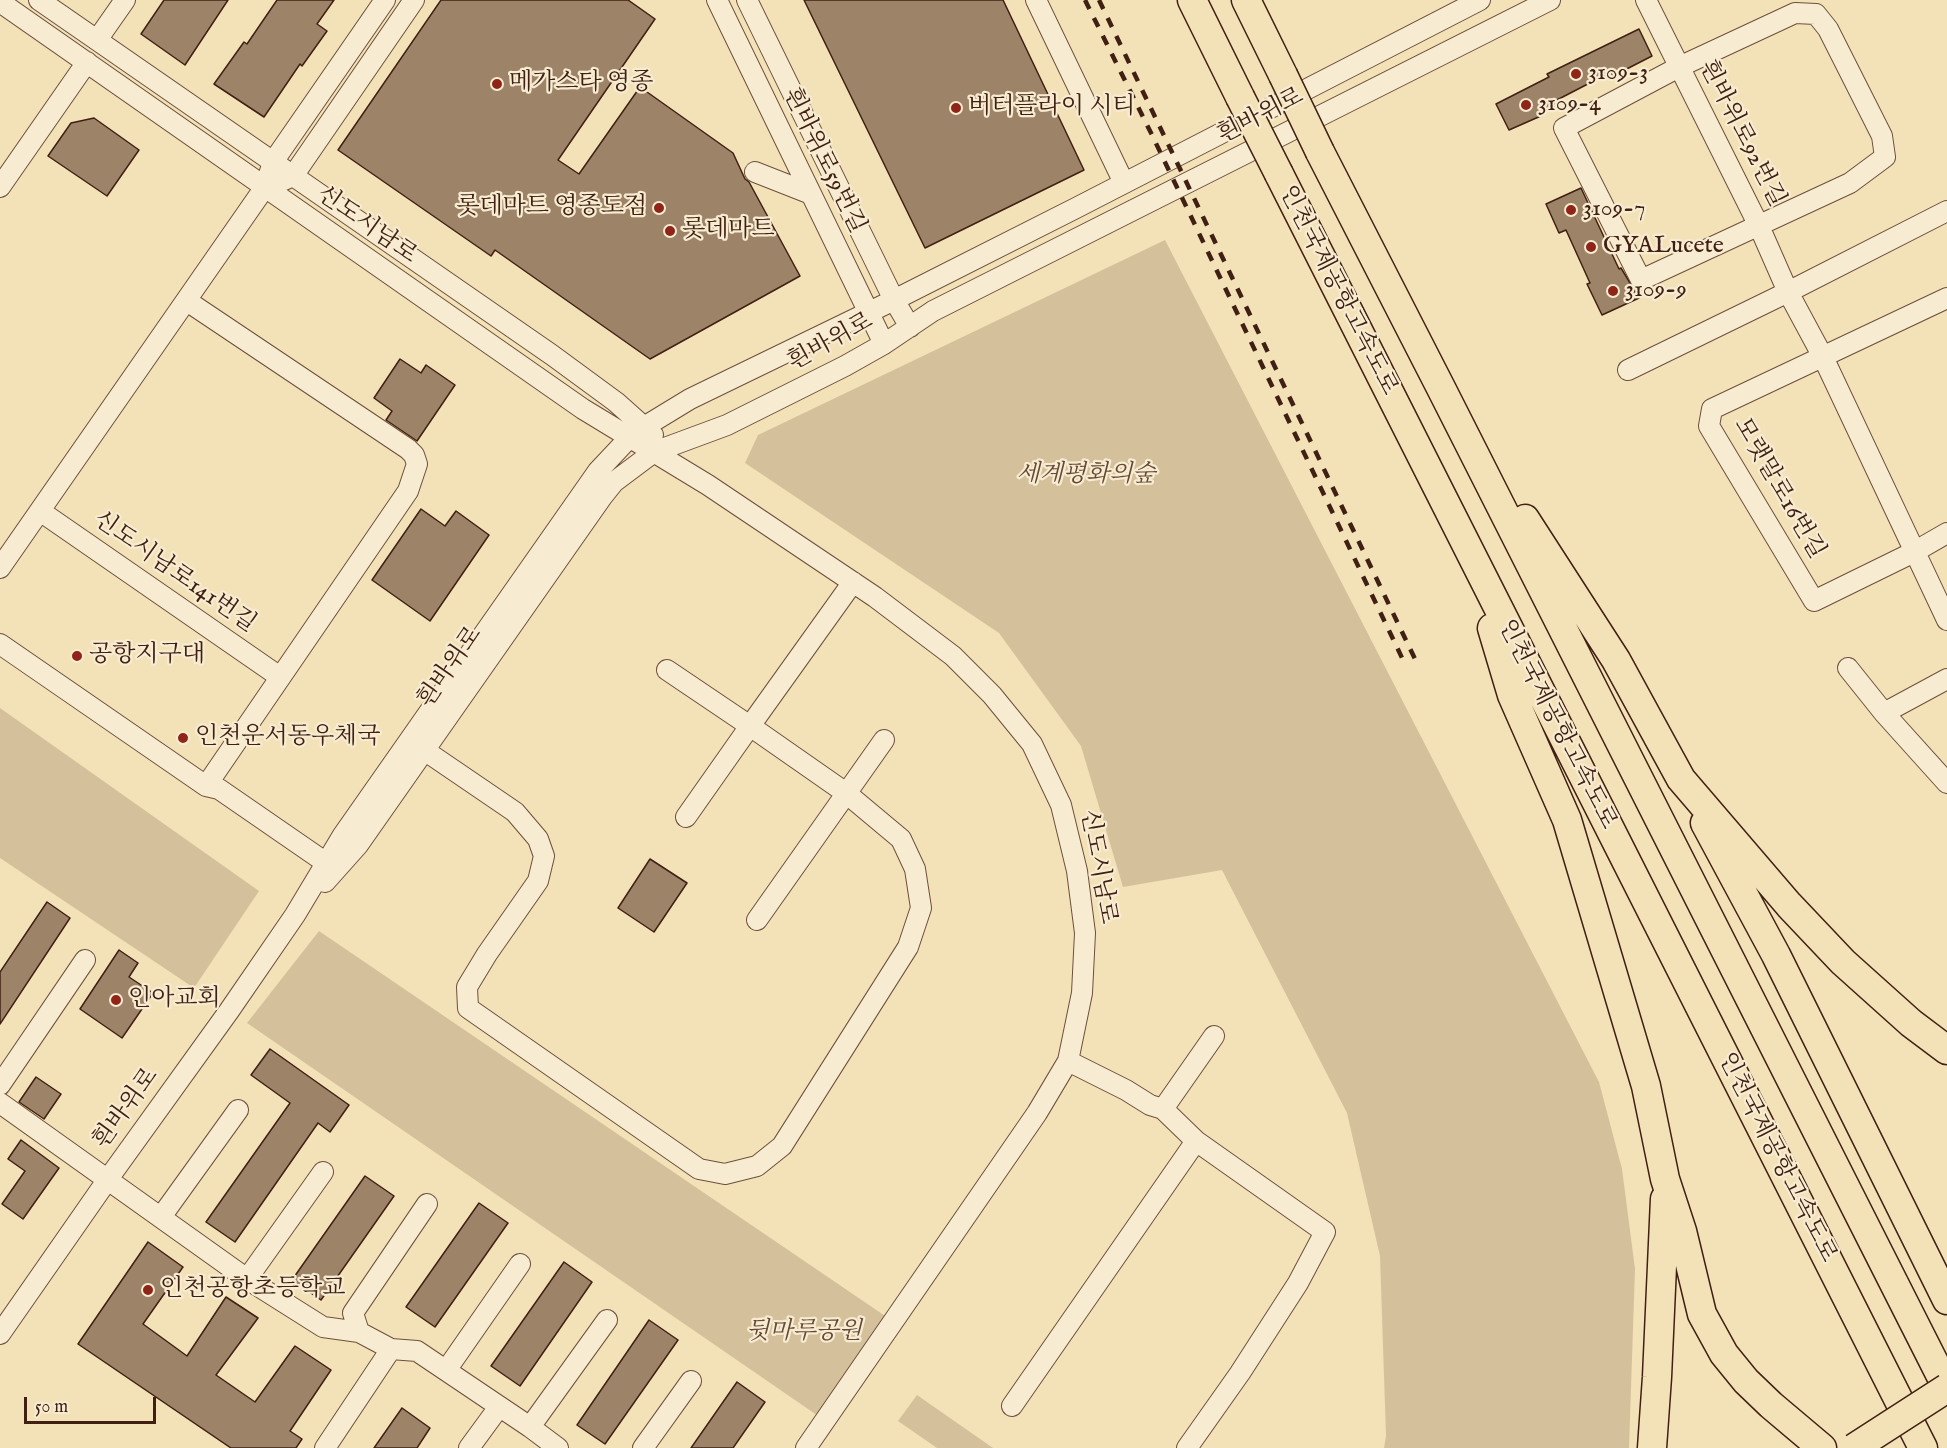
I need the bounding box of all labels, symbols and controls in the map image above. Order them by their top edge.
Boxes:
street label: 흰바위로92번길 [1692,56,1790,212]
place label: 3109-3 [1588,60,1648,88]
marker: 3109-3 [1569,67,1583,81]
place label: 메가스타 영종 [509,70,653,98]
marker: 메가스타 영종 [490,77,504,91]
street label: 흰바위로 [1213,83,1309,151]
street label: 흰바위로59번길 [775,84,871,238]
place label: 3109-4 [1538,91,1601,119]
place label: 버터플라이 시티 [968,94,1136,122]
marker: 3109-4 [1519,98,1533,112]
marker: 버터플라이 시티 [949,101,963,115]
street label: 신도시남로 [310,181,422,271]
street label: 인천국제공항고속도로 [1272,181,1402,401]
place label: 롯데마트 영종도점 [456,194,647,222]
place label: 3109-7 [1583,196,1645,224]
marker: 롯데마트 영종도점 [652,201,666,215]
marker: 3109-7 [1564,203,1578,217]
place label: 롯데마트 [682,217,775,245]
marker: 롯데마트 [663,224,677,238]
place label: GYALucete [1603,233,1724,261]
marker: GYALucete [1584,240,1598,254]
place label: 3109-9 [1625,277,1687,305]
marker: 3109-9 [1606,284,1620,298]
street label: 흰바위로 [783,308,879,378]
street label: 모랫말로16번길 [1726,413,1830,565]
park label: 세계평화의숲 [1016,462,1156,490]
street label: 신도시남로141번길 [87,506,261,640]
street label: 인천국제공항고속도로 [1491,615,1621,835]
street label: 흰바위로 [413,622,489,714]
place label: 공항지구대 [89,642,205,670]
marker: 공항지구대 [70,649,84,663]
place label: 인천운서동우체국 [195,724,380,752]
marker: 인천운서동우체국 [176,731,190,745]
street label: 신도시남로 [1073,807,1121,927]
place label: 인아교회 [128,986,221,1014]
marker: 인아교회 [109,993,123,1007]
street label: 인천국제공항고속도로 [1711,1048,1841,1268]
street label: 흰바위로 [88,1063,166,1155]
place label: 인천공항초등학교 [160,1276,345,1304]
marker: 인천공항초등학교 [141,1283,155,1297]
park label: 뒷마루공원 [746,1319,862,1347]
scale bar [27,1385,159,1423]
text: 50 m [35,1396,68,1419]

